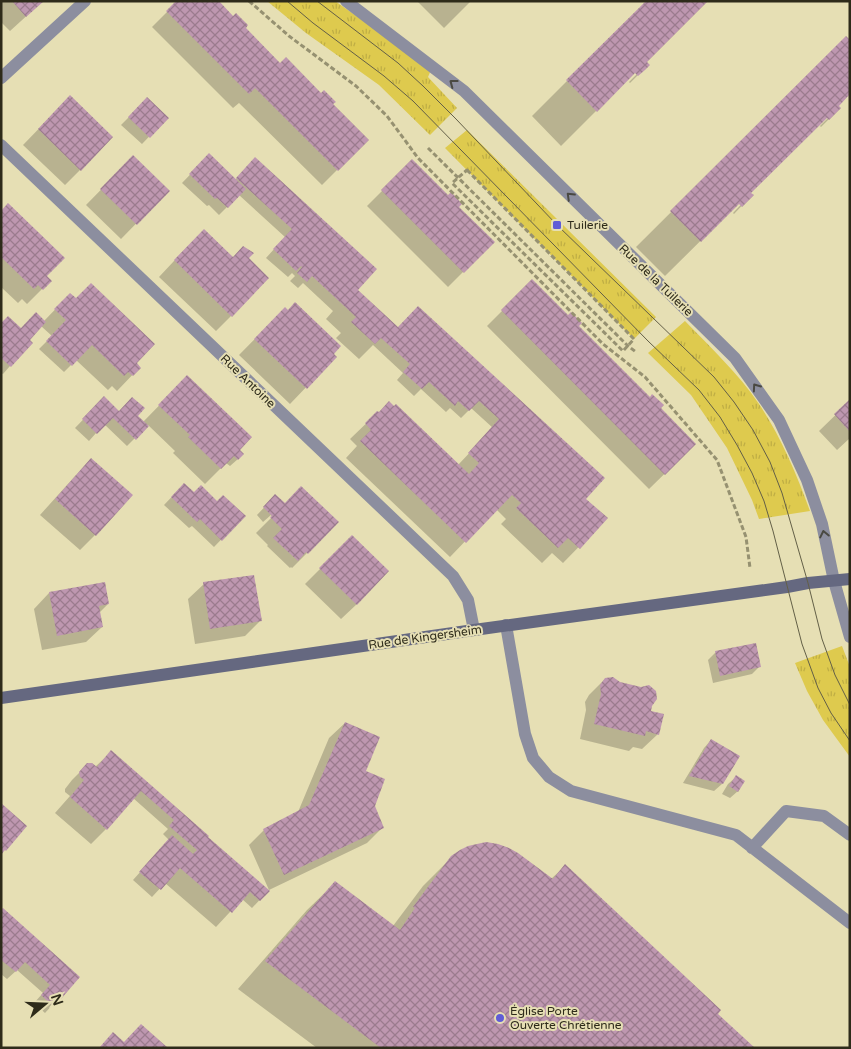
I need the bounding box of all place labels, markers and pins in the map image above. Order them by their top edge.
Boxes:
place label: Tuilerie [567,218,608,232]
marker: Tuilerie [551,219,563,231]
place label: Église Porte Ouverte Chrétienne [510,1004,622,1032]
marker: Église Porte Ouverte Chrétienne [494,1012,506,1024]

